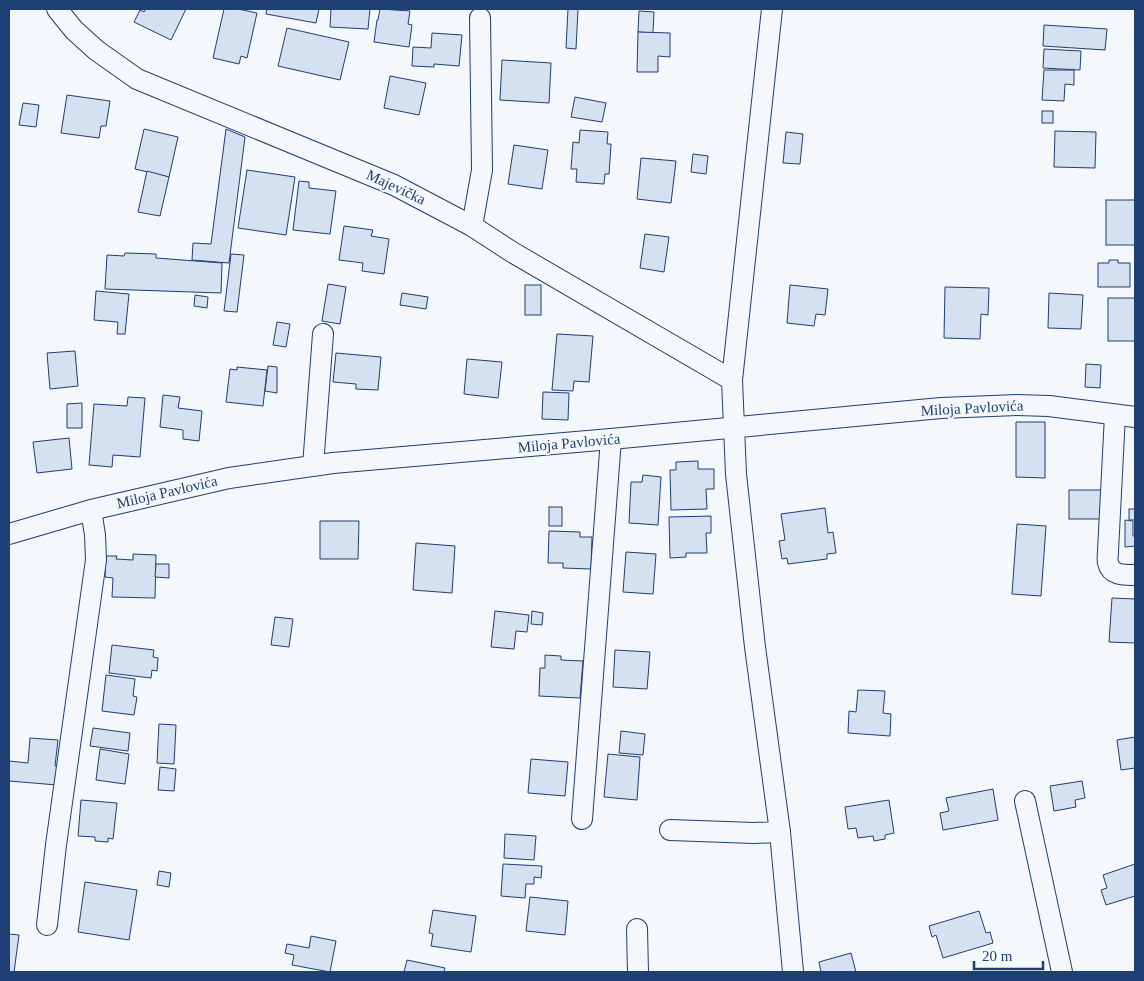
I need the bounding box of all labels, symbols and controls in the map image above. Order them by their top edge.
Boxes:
street label: Majevička [364,166,428,208]
street label: Miloja Pavlovića [920,397,1024,419]
street label: Miloja Pavlovića [517,431,621,455]
street label: Miloja Pavlovića [115,473,219,511]
scale bar [974,938,1043,970]
text: 20 m [982,948,1013,964]

